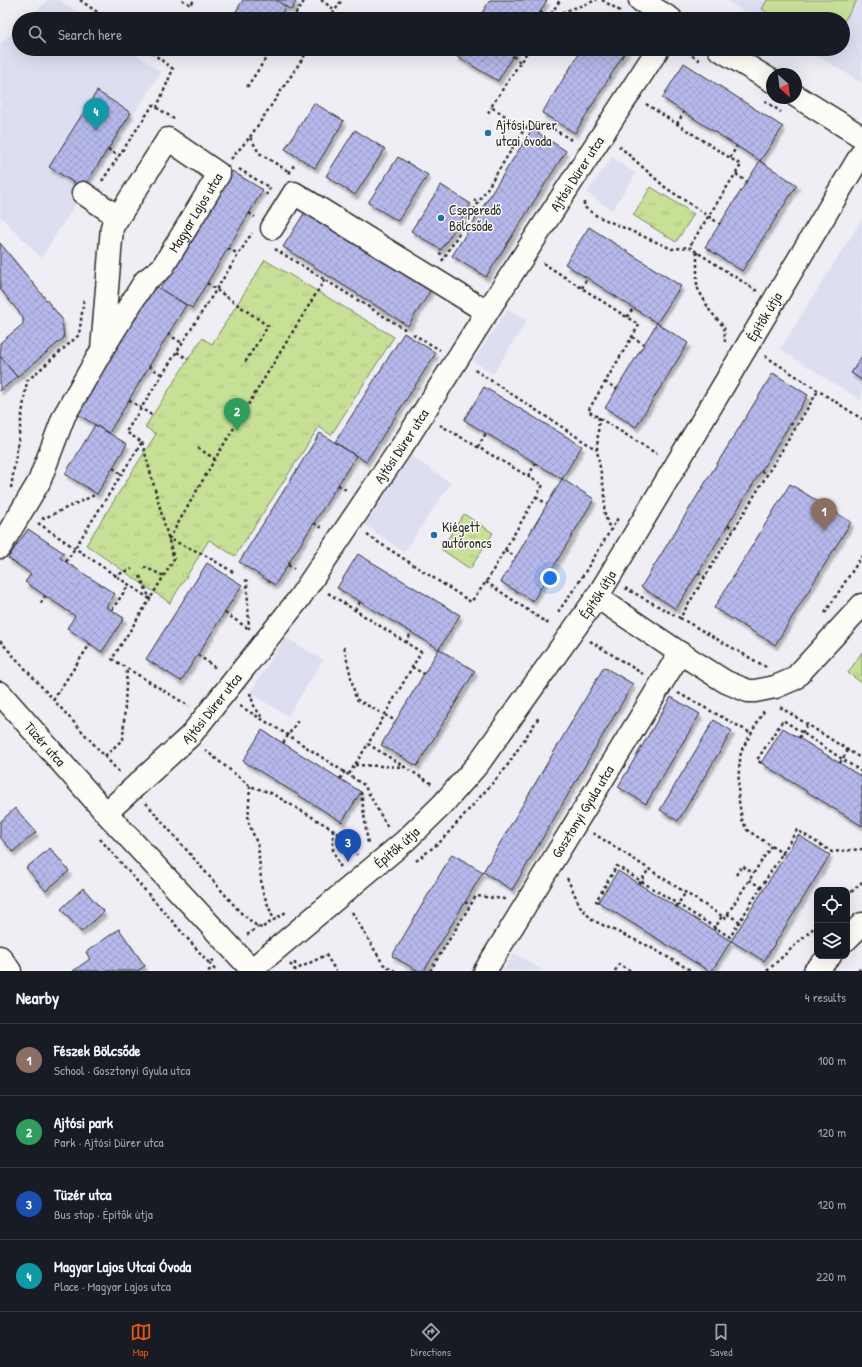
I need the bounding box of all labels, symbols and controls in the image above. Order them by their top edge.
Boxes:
search box [12,12,850,56]
icon: search [26,23,48,45]
text: Search here [58,24,122,45]
north arrow [766,68,802,104]
pin: 4 [83,98,109,131]
place label: Ajtósi Dürer utcai óvoda [496,115,558,150]
marker: Ajtósi Dürer utcai óvoda [483,128,493,138]
street label: Ajtósi Dürer utca [545,132,608,215]
street label: Magyar Lajos utca [164,169,227,256]
place label: Cseperedő Bölcsőde [449,200,502,235]
marker: Cseperedő Bölcsőde [436,213,446,223]
street label: Építők útja [742,288,786,345]
pin: 2 [224,398,250,431]
street label: Ajtósi Dürer utca [369,405,433,487]
pin: 1 [811,498,837,531]
place label: Kiégett autóroncs [442,517,492,552]
marker: Kiégett autóroncs [429,530,439,540]
street label: Építők útja [575,566,620,622]
your location [540,568,560,588]
street label: Ajtósi Dürer utca [178,668,246,748]
street label: Tüzér utca [20,717,71,770]
street label: Gosztonyi Gyula utca [547,761,618,861]
street label: Építők útja [370,822,424,872]
pin: 3 [335,829,361,862]
map controls [814,887,850,959]
button: locate [814,887,850,923]
button: layers [814,923,850,959]
text: Nearby [16,986,59,1009]
text: 4 results [805,988,846,1006]
text: Fészek Bölcsőde [54,1040,141,1061]
text: 1 [27,1051,31,1069]
text: 100 m [818,1051,846,1069]
text: School · Gosztonyi Gyula utca [54,1061,190,1079]
text: Ajtósi park [54,1112,113,1133]
text: 2 [26,1123,32,1141]
text: 120 m [818,1123,846,1141]
text: Park · Ajtósi Dürer utca [54,1133,164,1151]
text: Tüzér utca [54,1184,112,1205]
text: 3 [26,1195,32,1213]
text: 120 m [818,1195,846,1213]
text: Bus stop · Építők útja [54,1205,153,1223]
text: Magyar Lajos Utcai Óvoda [54,1256,191,1277]
text: 4 [27,1267,31,1285]
text: 220 m [816,1267,846,1285]
text: Place · Magyar Lajos utca [54,1277,171,1295]
tab: Map [130,1321,152,1359]
tab: Directions [411,1321,451,1359]
tab: Saved [710,1321,732,1359]

